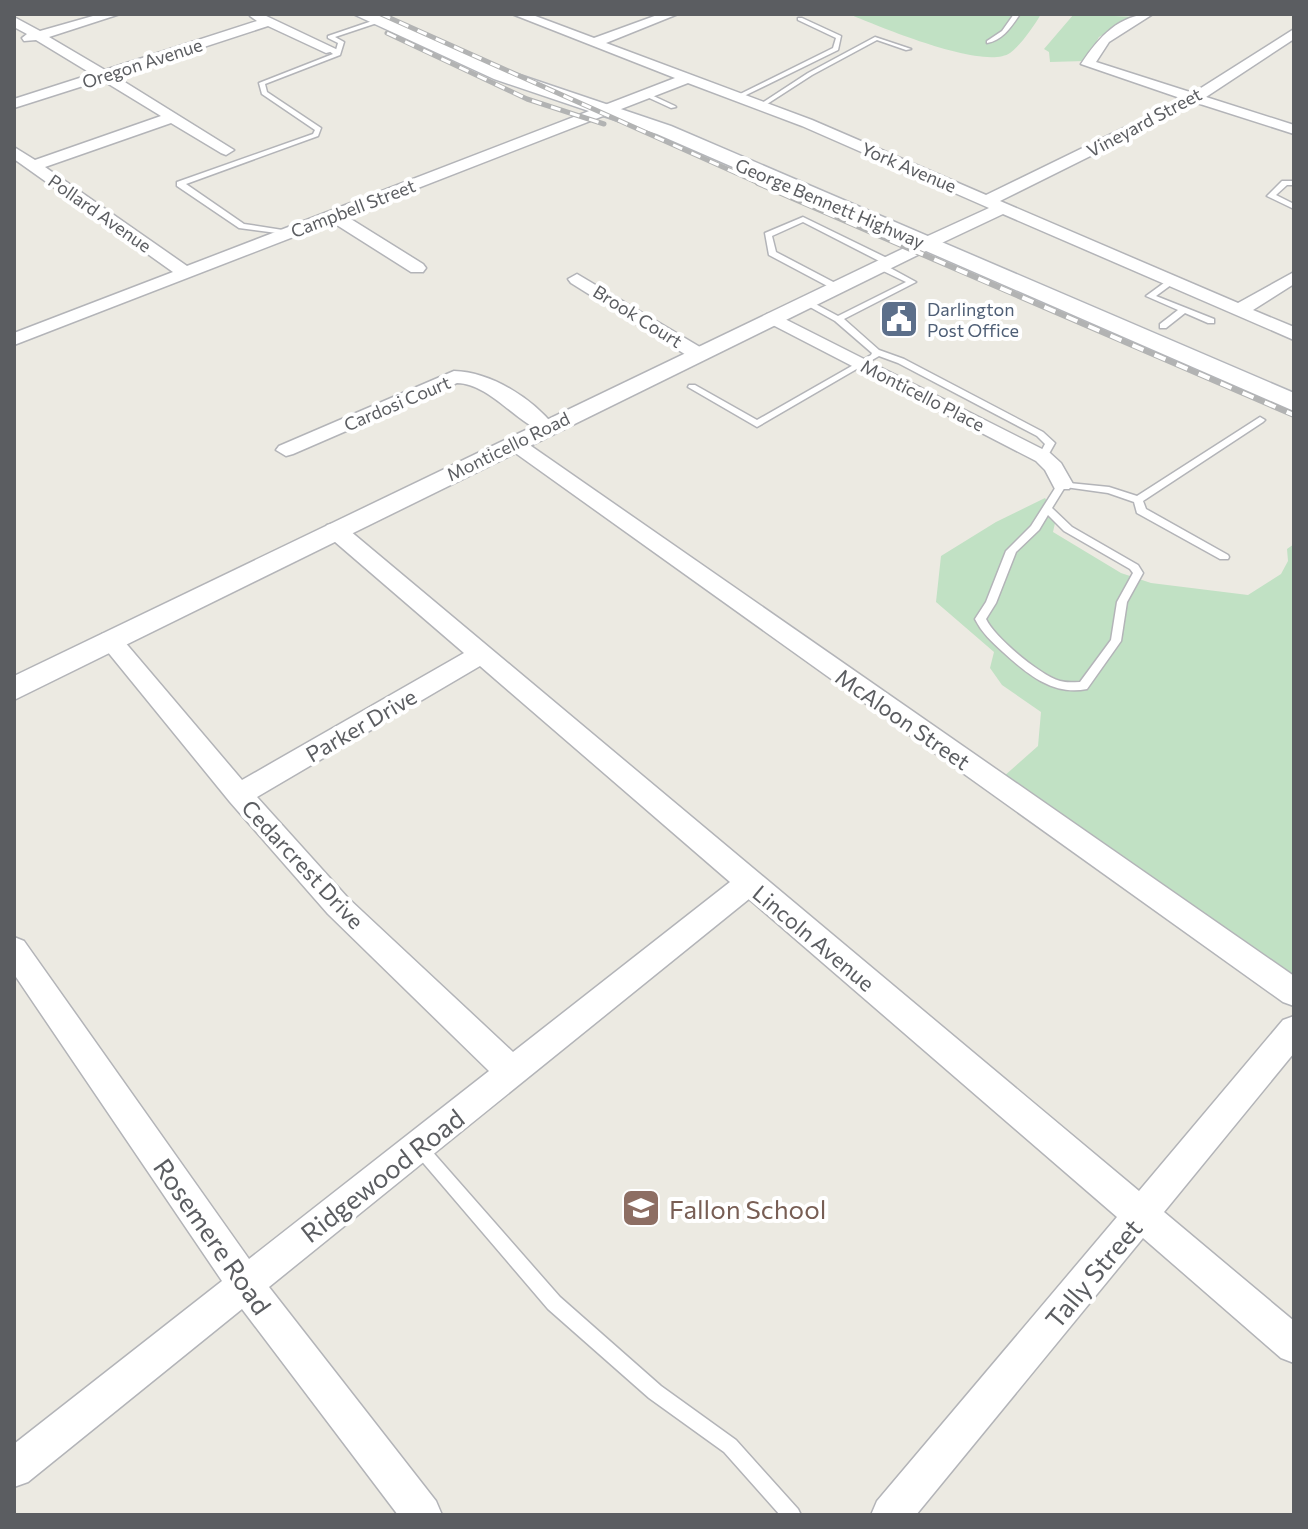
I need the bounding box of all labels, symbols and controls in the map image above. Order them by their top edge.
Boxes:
street label: Oregon Avenue [79,33,205,93]
street label: Vineyard Street [1083,83,1205,161]
street label: York Avenue [858,137,960,197]
street label: George Bennett Highway [732,153,928,253]
street label: Pollard Avenue [44,169,156,257]
street label: Campbell Street [288,174,418,242]
street label: Brook Court [589,280,687,352]
public building icon: Darlington Post Office [878,298,920,340]
place label: Darlington Post Office [927,298,1019,341]
street label: Monticello Place [858,354,988,436]
street label: Cardosi Court [340,371,454,435]
street label: Monticello Road [443,407,573,485]
street label: McAloon Street [831,663,975,775]
street label: Parker Drive [301,682,421,768]
street label: Cedarcrest Drive [236,794,370,934]
street label: Lincoln Avenue [748,879,880,997]
street label: Ridgewood Road [294,1102,470,1248]
street label: Rosemere Road [148,1152,278,1320]
school or university icon: Fallon School [620,1187,662,1229]
place label: Fallon School [669,1193,826,1224]
street label: Tally Street [1038,1212,1148,1334]

